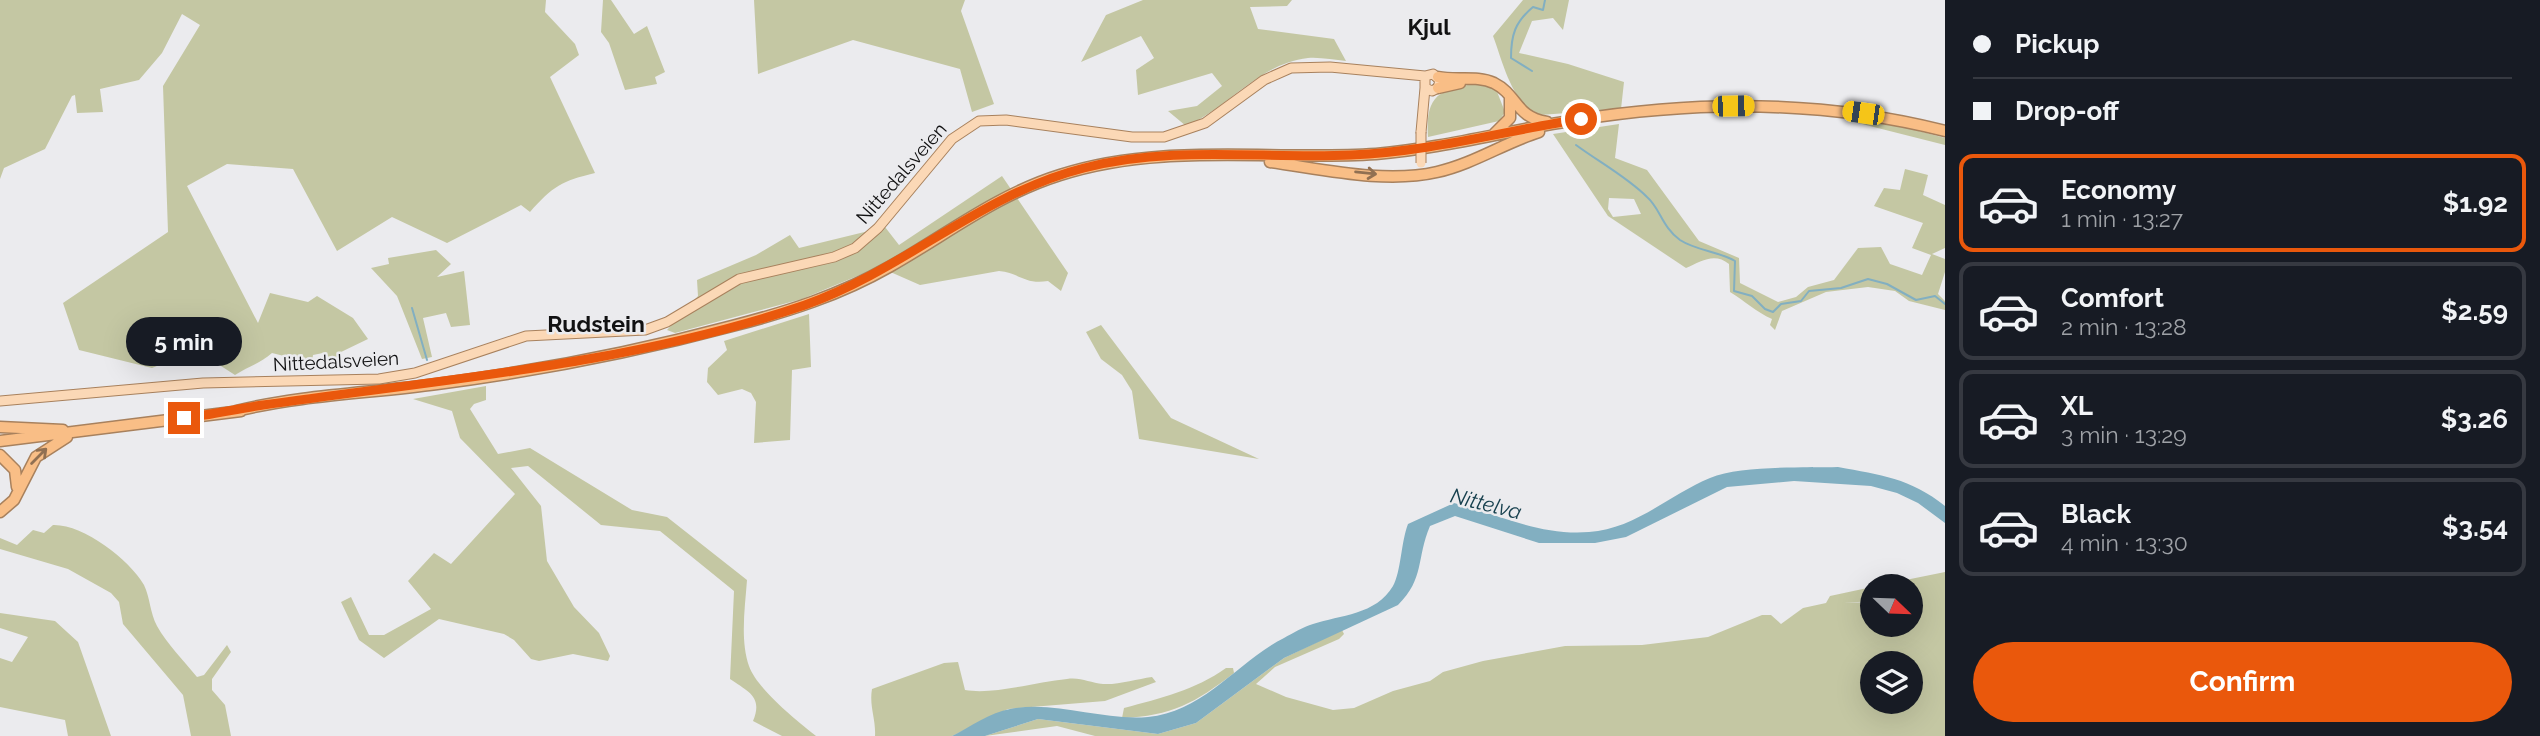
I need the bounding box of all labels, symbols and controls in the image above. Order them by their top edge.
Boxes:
district label: Kjul [1408,13,1451,40]
text: Pickup [2015,29,2100,59]
car [1712,95,1755,117]
text: Drop-off [2015,96,2119,126]
car [1841,100,1886,126]
route start [1565,103,1597,135]
street label: Nittedalsveien [851,118,951,228]
one-way arrow [1354,167,1377,180]
icon: car [1977,172,2040,235]
text: Economy [2061,175,2176,205]
text: $1.92 [2443,188,2508,218]
text: 1 min · 13:27 [2061,205,2183,232]
icon: car [1977,280,2040,343]
text: Comfort [2061,283,2164,313]
text: $2.59 [2441,296,2508,326]
district label: Rudstein [547,310,645,337]
text: 2 min · 13:28 [2061,313,2187,340]
callout: 5 min [126,316,242,366]
text: 5 min [154,328,214,355]
street label: Nittedalsveien [272,347,400,375]
icon: car [1977,388,2040,451]
text: XL [2061,391,2093,421]
route end [168,402,200,434]
text: $3.26 [2441,404,2508,434]
text: 3 min · 13:29 [2061,421,2187,448]
one-way arrow [30,447,47,464]
water label: Nittelva [1448,483,1524,524]
icon: car [1977,496,2040,559]
text: Black [2061,499,2131,529]
text: $3.54 [2442,512,2508,542]
text: 4 min · 13:30 [2061,529,2188,556]
north arrow [1860,574,1923,637]
map controls [1860,574,1923,714]
button: Confirm [1973,642,2512,722]
button: layers [1860,651,1923,714]

